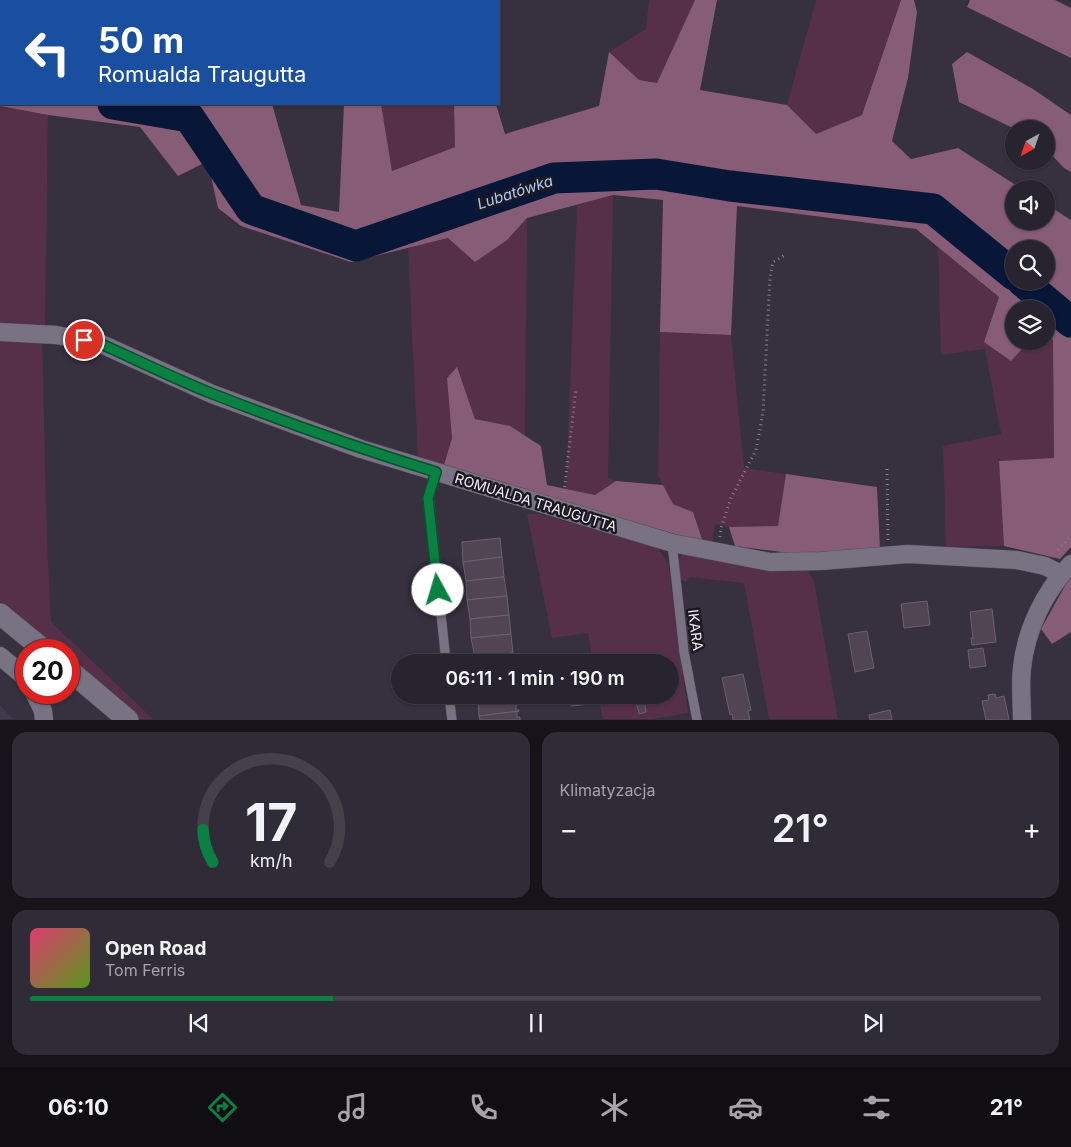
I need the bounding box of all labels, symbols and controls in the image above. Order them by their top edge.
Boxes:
text: 50 m [98,19,184,61]
icon: left [15,20,80,85]
text: Romualda Traugutta [98,61,306,87]
north arrow [1005,120,1055,170]
map controls [1005,120,1055,350]
water label: Lubatówka [475,171,555,213]
button: sound [1005,180,1055,230]
button: search [1005,240,1055,290]
button: layers [1005,300,1055,350]
pin [63,319,105,361]
icon: arrive [70,326,98,354]
street label: ROMUALDA TRAUGUTTA [453,469,619,535]
position arrow [411,563,463,615]
street label: IKARA [685,608,707,652]
speed limit sign: 20 [15,639,80,704]
text: 06:11 · 1 min · 190 m [445,667,625,690]
text: Klimatyzacja [560,780,655,800]
text: 17 [244,791,297,854]
text: 21° [772,805,829,851]
text: − [560,812,578,846]
text: + [1022,812,1041,846]
text: km/h [250,850,292,871]
text: Open Road [105,937,206,960]
text: Tom Ferris [105,960,185,980]
icon: previous [185,1009,213,1037]
icon: pause [522,1009,550,1037]
icon: next [859,1009,887,1037]
icon: directions [205,1090,240,1125]
icon: music [335,1090,370,1125]
icon: phone [466,1090,501,1125]
icon: climate [597,1090,632,1125]
icon: car [728,1090,763,1125]
icon: filters [859,1090,894,1125]
text: 06:10 [48,1094,109,1120]
text: 21° [990,1094,1023,1120]

